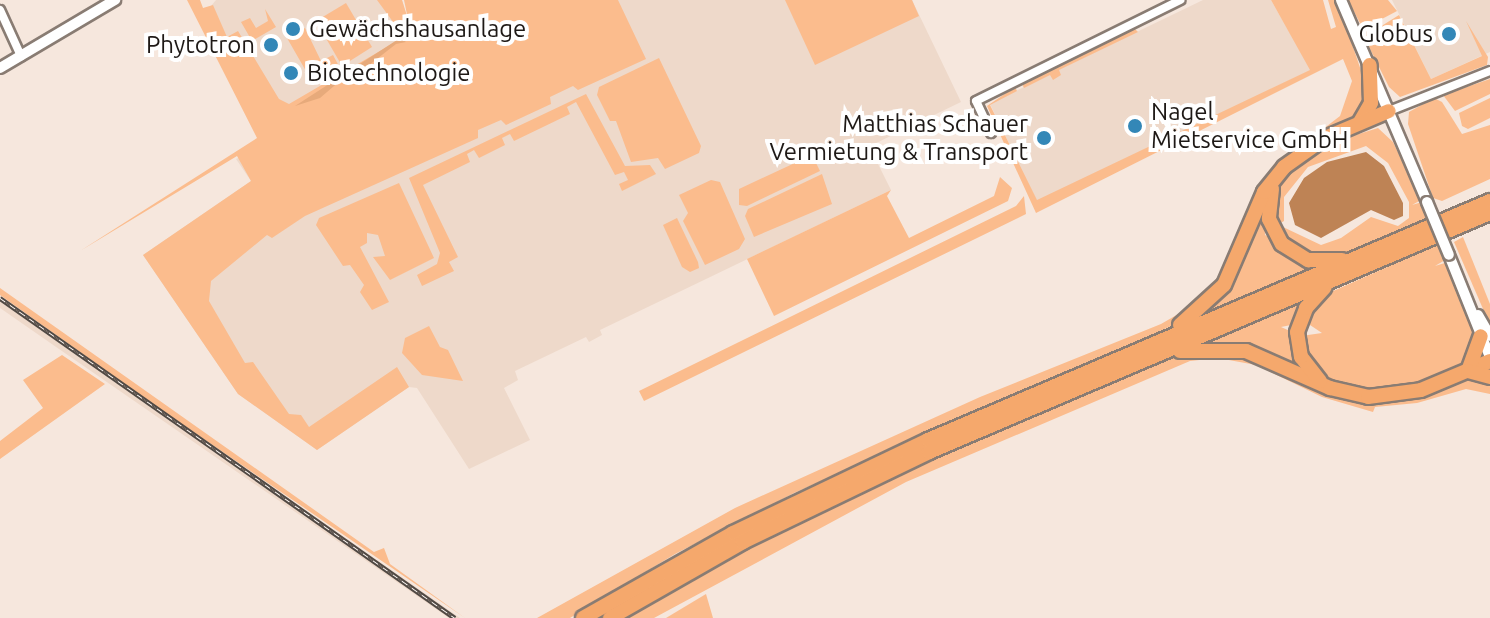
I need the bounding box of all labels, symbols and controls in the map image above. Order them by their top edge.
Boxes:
place label: Gewächshausanlage [309,15,526,43]
marker: Gewächshausanlage [284,20,302,38]
place label: Globus [1359,20,1433,48]
marker: Globus [1440,25,1458,43]
place label: Phytotron [146,31,255,59]
marker: Phytotron [262,36,280,54]
place label: Biotechnologie [307,59,471,87]
marker: Biotechnologie [282,64,300,82]
place label: Nagel Mietservice GmbH [1151,98,1348,154]
place label: Matthias Schauer Vermietung & Transport [769,110,1028,166]
marker: Nagel Mietservice GmbH [1126,117,1144,135]
marker: Matthias Schauer Vermietung & Transport [1035,129,1053,147]

